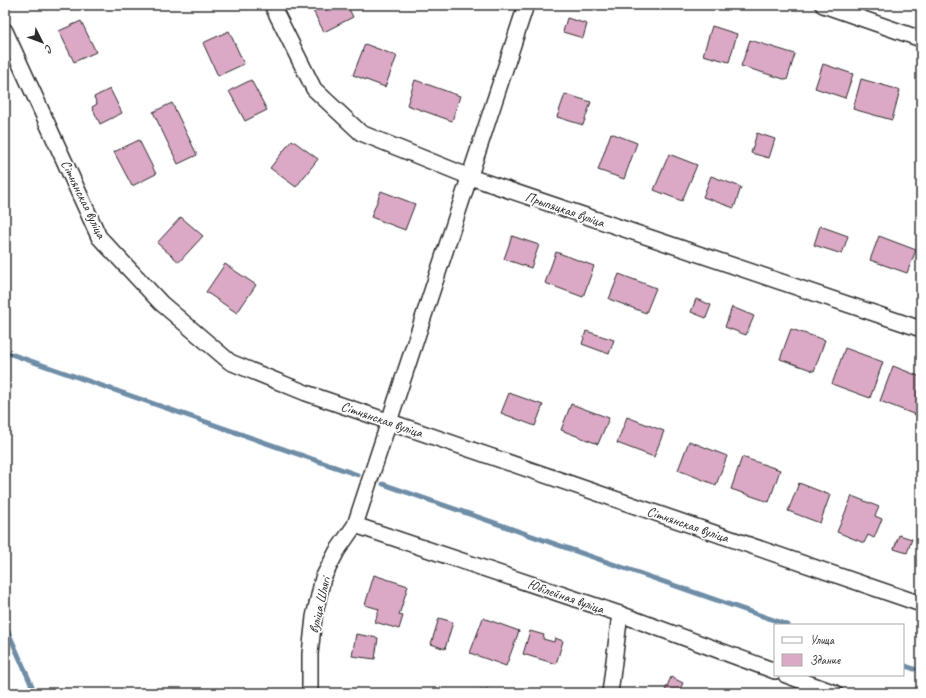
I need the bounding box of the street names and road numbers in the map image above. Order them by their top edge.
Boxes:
street label: Сітнянская вуліца [57,157,110,242]
street label: Прыпяцкая вуліца [523,188,608,231]
street label: Сітнянская вуліца [339,398,426,442]
street label: Сітнянская вуліца [645,503,732,547]
street label: вуліца Шлягі [305,573,335,635]
street label: Юбілейная вуліца [525,575,607,618]

